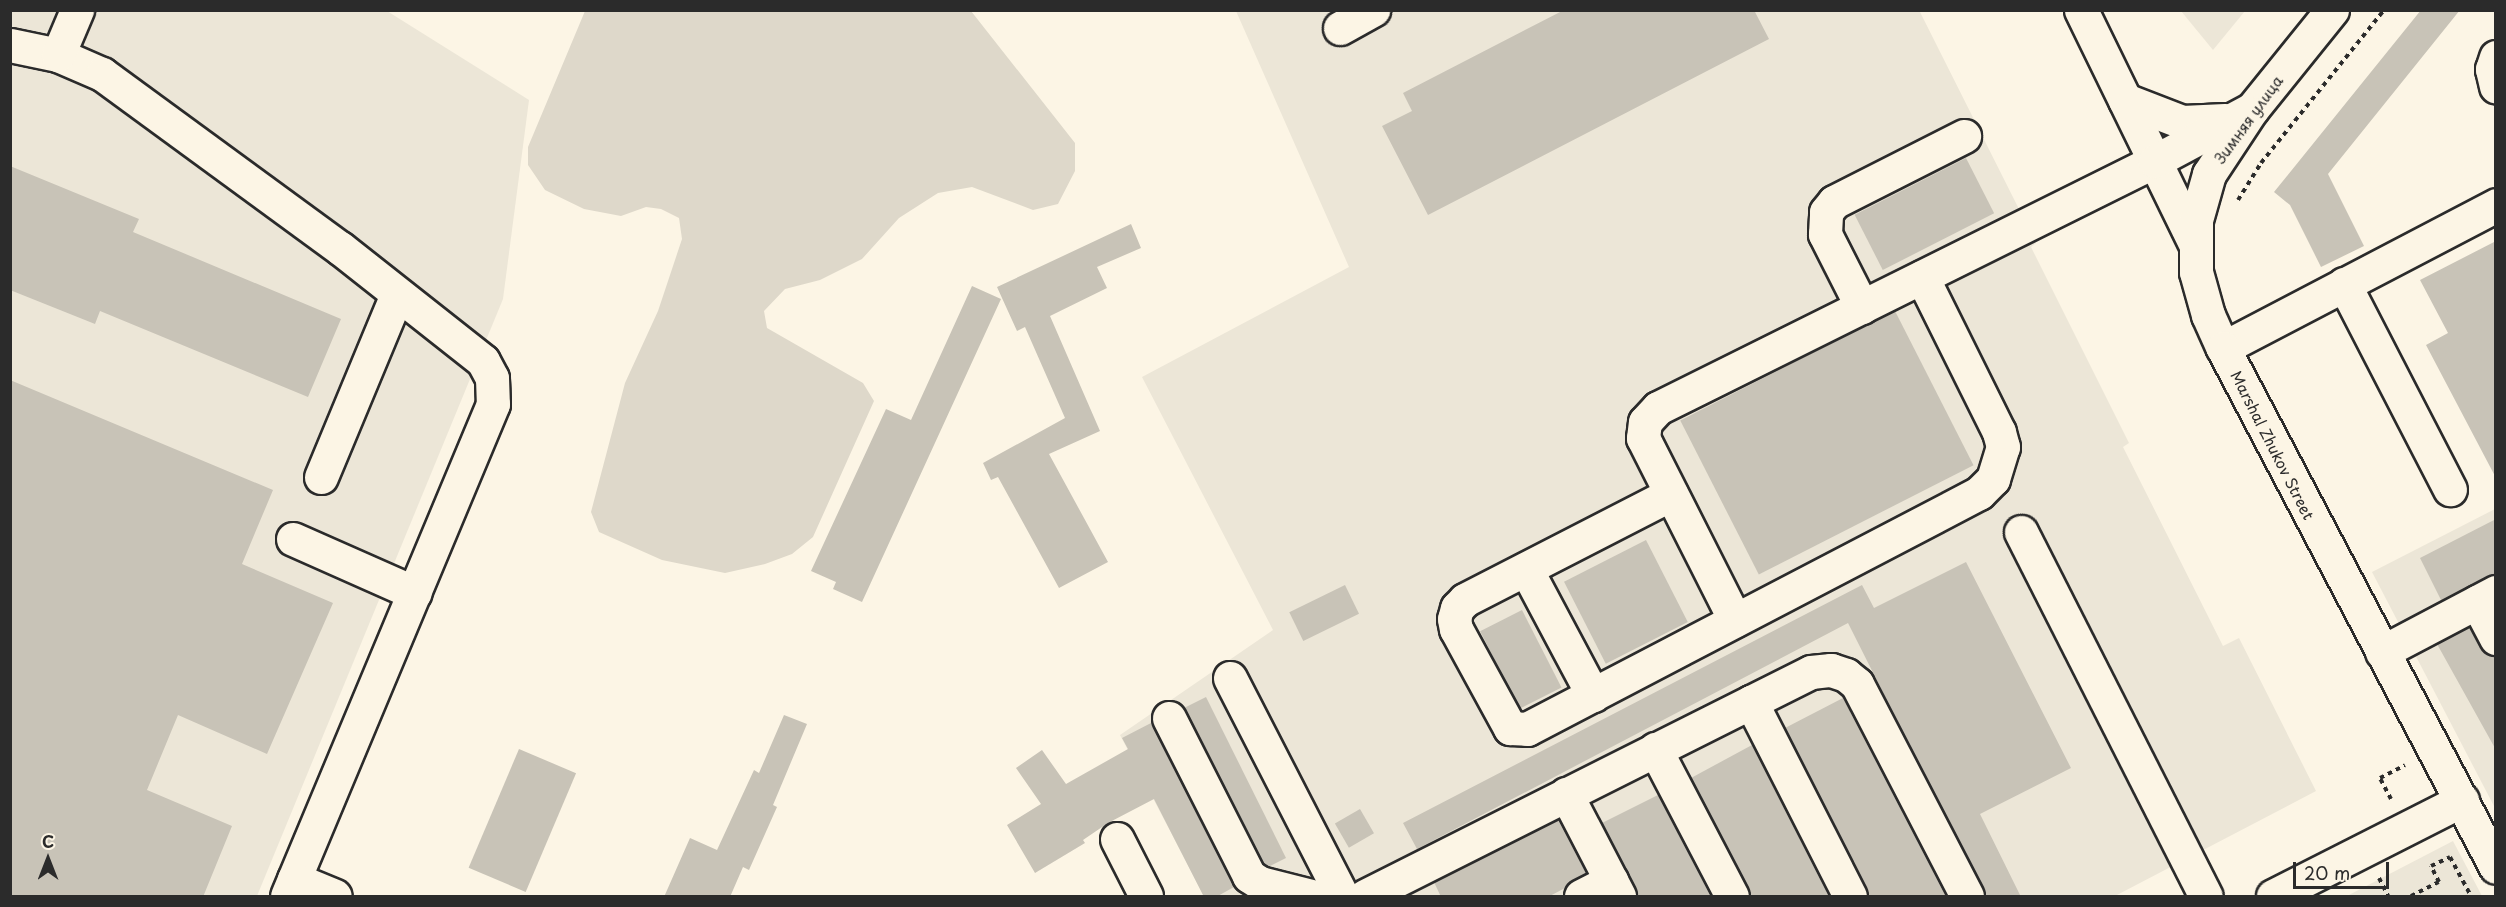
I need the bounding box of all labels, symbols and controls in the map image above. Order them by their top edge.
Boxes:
street label: Зимняя улица [2210,71,2286,167]
street label: Marshal Zhukov Street [2227,367,2319,523]
north arrow [18,829,78,889]
text: С [42,829,54,853]
scale bar [2296,850,2392,888]
text: 20 m [2304,859,2350,886]

